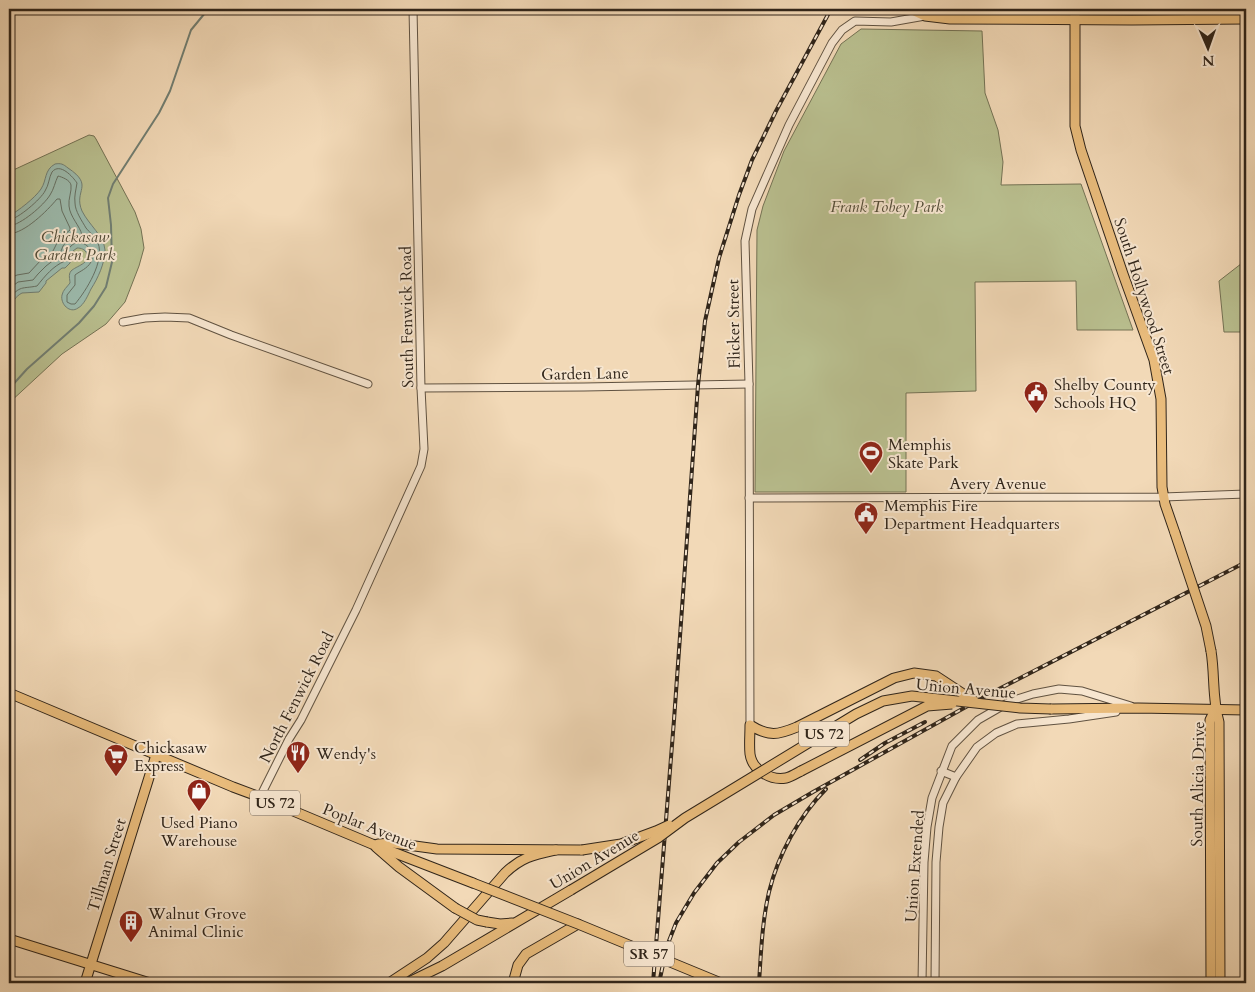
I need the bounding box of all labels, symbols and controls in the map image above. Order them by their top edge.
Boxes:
north arrow [1182,22,1232,72]
text: N [1202,51,1215,70]
park label: Frank Tobey Park [830,196,944,218]
street label: South Hollywood Street [1108,215,1180,378]
park label: Chickasaw Garden Park [34,226,116,266]
street label: South Fenwick Road [395,245,419,388]
street label: Flicker Street [722,279,746,369]
street label: Garden Lane [541,362,629,386]
place label: Shelby County Schools HQ [1054,374,1156,414]
public building icon: Shelby County Schools HQ [1023,380,1049,414]
place label: Memphis Skate Park [888,434,959,474]
sports icon: Memphis Skate Park [858,440,884,474]
street label: Avery Avenue [949,473,1047,495]
place label: Memphis Fire Department Headquarters [884,495,1060,535]
public building icon: Memphis Fire Department Headquarters [853,501,879,535]
street label: North Fenwick Road [254,628,340,767]
street label: Union Avenue [915,674,1017,704]
street label: South Alicia Drive [1186,721,1210,847]
road number: US 72 [799,722,849,746]
place label: Chickasaw Express [134,737,208,777]
restaurant icon: Wendy's [285,740,311,774]
supermarket icon: Chickasaw Express [103,743,129,777]
place label: Wendy's [315,743,376,765]
shop icon: Used Piano Warehouse [186,778,212,812]
road number: US 72 [250,790,300,816]
street label: Poplar Avenue [319,798,420,856]
street label: Union Extended [900,809,930,923]
place label: Used Piano Warehouse [160,812,238,852]
street label: Tillman Street [82,816,132,915]
street label: Union Avenue [546,825,643,895]
place label: Walnut Grove Animal Clinic [147,903,246,943]
building icon: Walnut Grove Animal Clinic [118,909,144,943]
road number: SR 57 [624,942,674,966]

